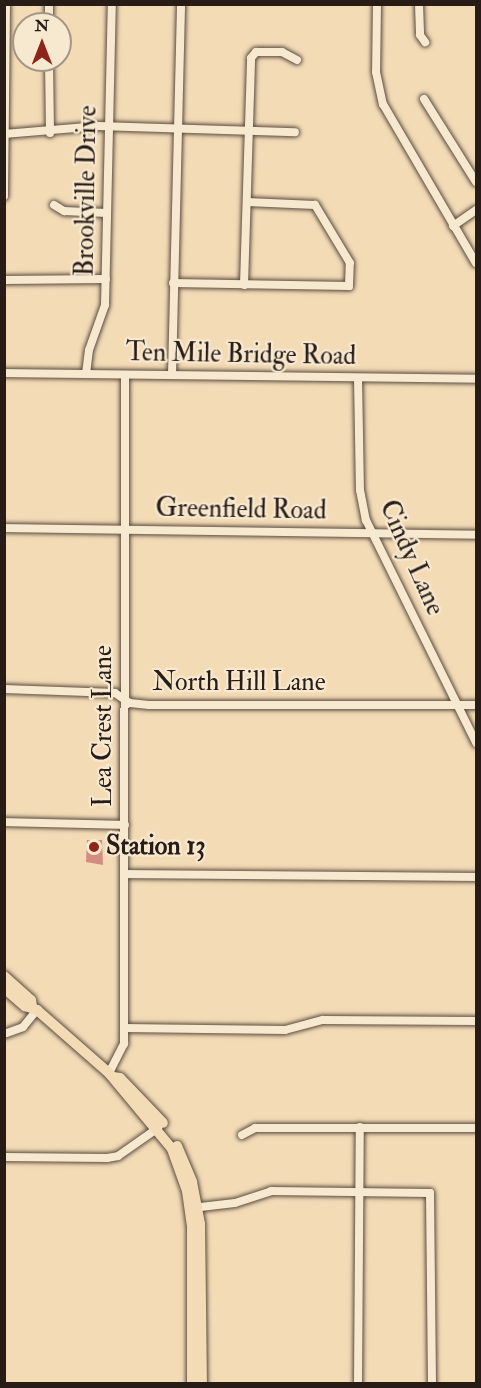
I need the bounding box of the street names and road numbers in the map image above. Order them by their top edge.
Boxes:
street label: Brookville Drive [70,105,104,277]
street label: Ten Mile Bridge Road [126,337,356,373]
street label: Greenfield Road [155,493,327,527]
street label: Cindy Lane [372,496,450,620]
street label: Lea Crest Lane [88,645,120,807]
street label: North Hill Lane [152,667,326,699]

